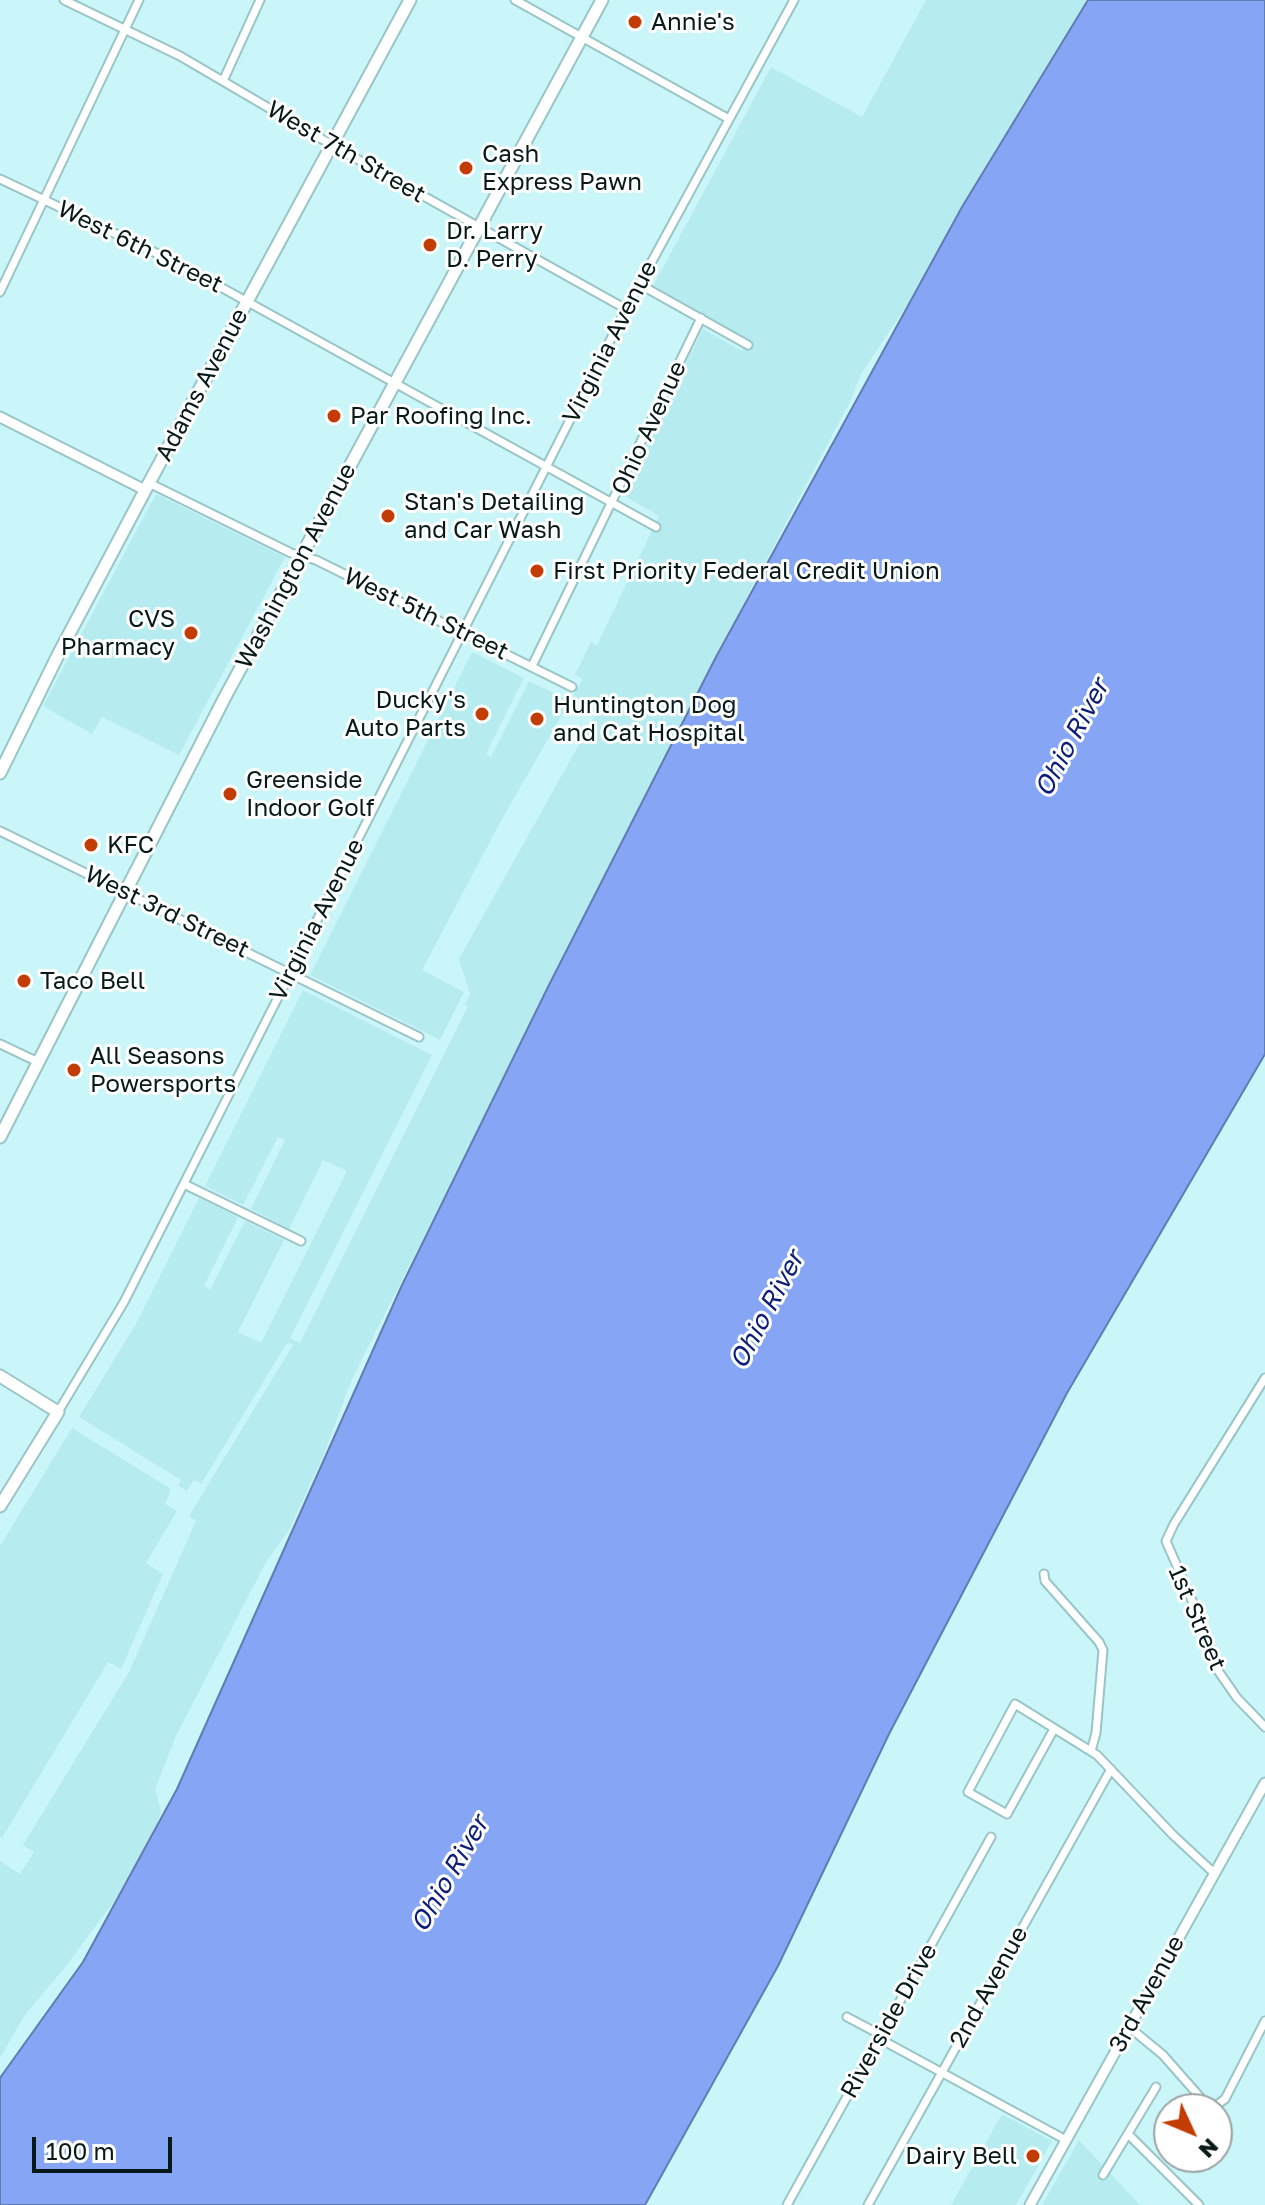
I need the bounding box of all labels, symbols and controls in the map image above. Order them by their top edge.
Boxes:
place label: Annie's [651,8,735,36]
marker: Annie's [626,13,644,31]
street label: West 7th Street [262,95,430,209]
place label: Cash Express Pawn [482,140,642,196]
marker: Cash Express Pawn [457,159,475,177]
street label: West 6th Street [53,195,227,299]
place label: Dr. Larry D. Perry [446,217,543,273]
marker: Dr. Larry D. Perry [421,236,439,254]
street label: Virginia Avenue [557,256,663,428]
street label: Adams Avenue [150,304,254,466]
street label: Ohio Avenue [606,357,692,499]
place label: Par Roofing Inc. [350,402,532,430]
marker: Par Roofing Inc. [325,407,343,425]
street label: Washington Avenue [230,458,362,674]
place label: Stan's Detailing and Car Wash [404,488,585,544]
marker: Stan's Detailing and Car Wash [379,507,397,525]
place label: First Priority Federal Credit Union [553,557,940,585]
street label: West 5th Street [339,562,513,666]
marker: First Priority Federal Credit Union [528,562,546,580]
place label: CVS Pharmacy [61,605,175,661]
marker: CVS Pharmacy [182,624,200,642]
water label: Ohio River [1028,674,1116,802]
place label: Ducky's Auto Parts [345,686,466,742]
place label: Huntington Dog and Cat Hospital [553,691,745,747]
marker: Ducky's Auto Parts [473,705,491,723]
marker: Huntington Dog and Cat Hospital [528,710,546,728]
place label: Greenside Indoor Golf [246,766,374,822]
marker: Greenside Indoor Golf [221,785,239,803]
place label: KFC [107,831,154,859]
street label: Virginia Avenue [264,834,370,1006]
marker: KFC [82,836,100,854]
street label: West 3rd Street [80,860,254,964]
place label: Taco Bell [40,967,145,995]
marker: Taco Bell [15,972,33,990]
place label: All Seasons Powersports [90,1042,236,1098]
marker: All Seasons Powersports [65,1061,83,1079]
water label: Ohio River [723,1246,811,1374]
street label: 1st Street [1162,1561,1232,1675]
water label: Ohio River [404,1811,496,1937]
street label: 2nd Avenue [944,1921,1034,2053]
street label: 3rd Avenue [1103,1931,1191,2057]
street label: Riverside Drive [835,1939,943,2103]
north arrow [1153,2093,1233,2173]
scale bar [36,2121,176,2171]
text: N [1194,2133,1225,2164]
text: 100 m [46,2136,115,2165]
place label: Dairy Bell [905,2142,1017,2170]
marker: Dairy Bell [1024,2147,1042,2165]

